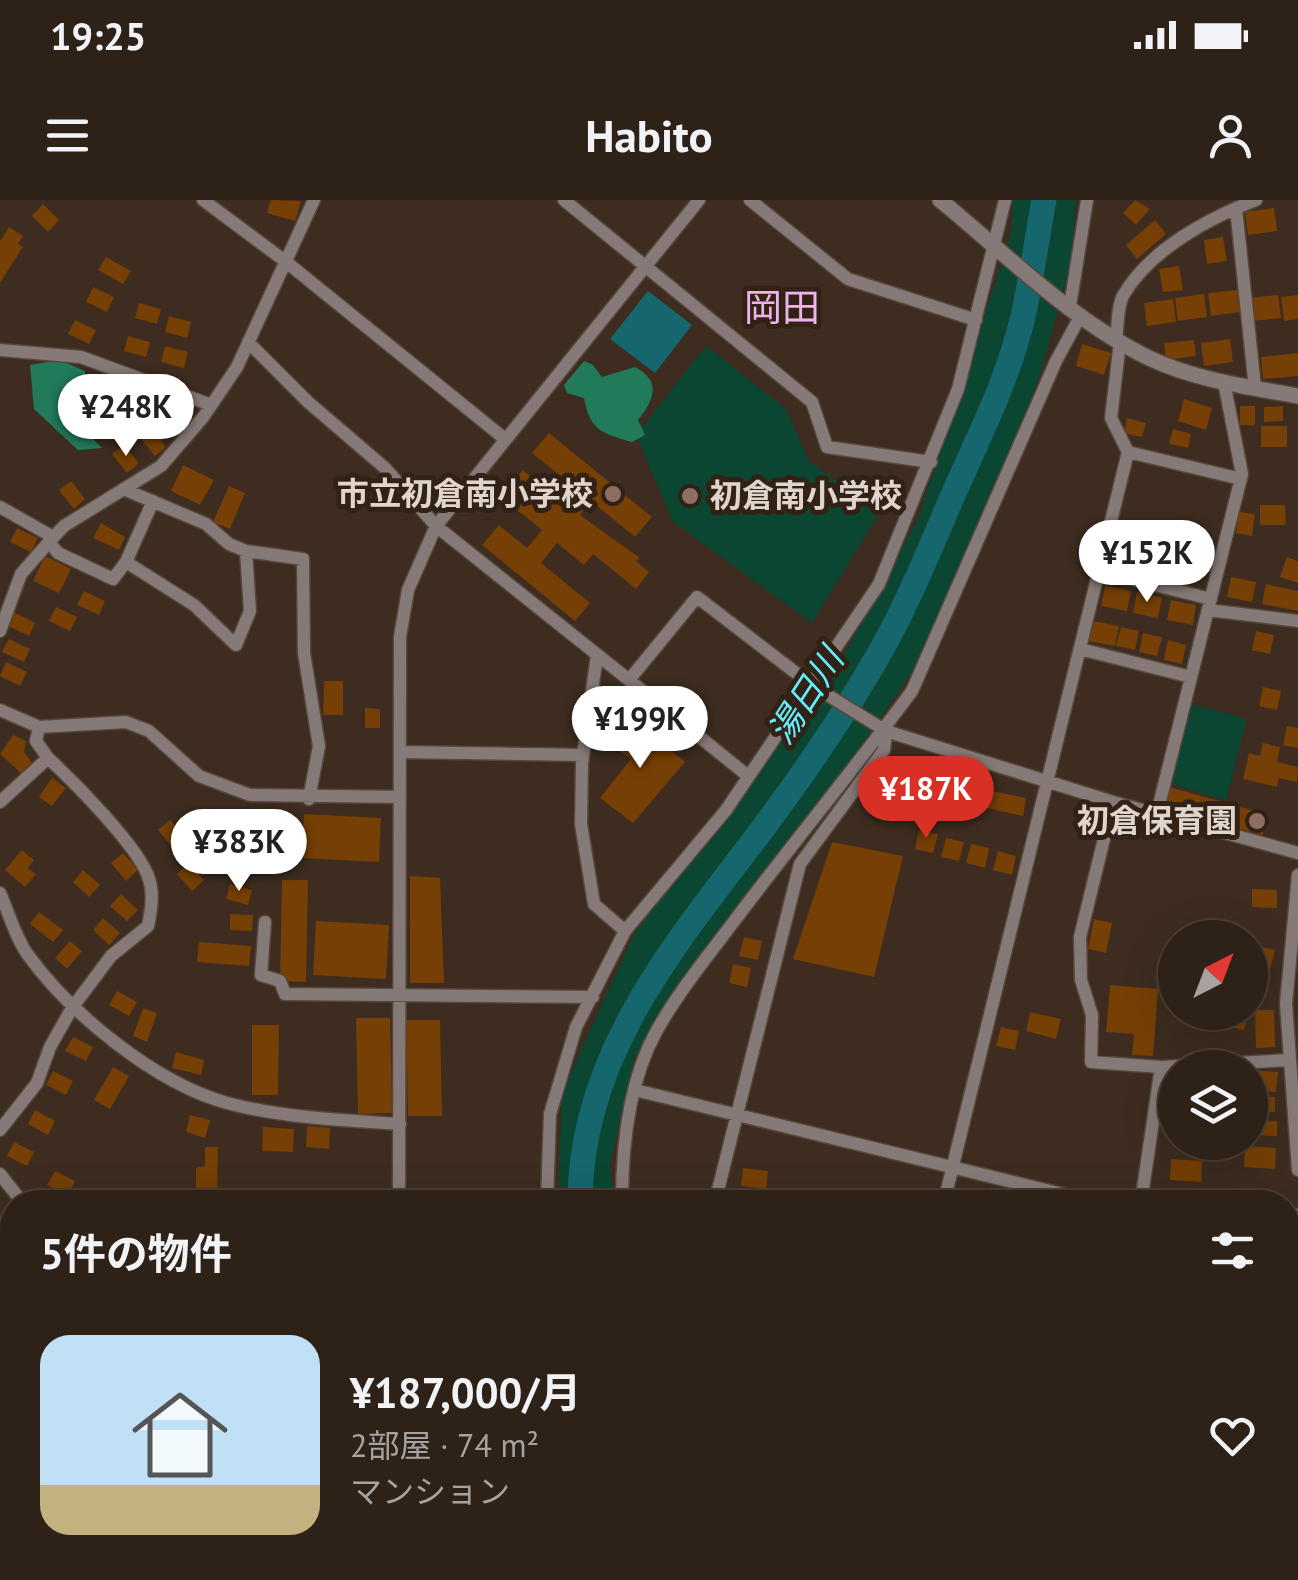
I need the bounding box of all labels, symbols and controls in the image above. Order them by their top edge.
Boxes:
text: 19:25 [50,11,146,60]
text: Habito [585,106,713,164]
icon: menu [40,108,95,163]
icon: person [1203,108,1258,163]
district label: 岡田 [744,282,820,331]
pin: ¥248K [56,374,196,459]
text: ¥248K [80,385,172,427]
place label: 市立初倉南小学校 [337,472,593,514]
place label: 初倉南小学校 [710,474,902,516]
marker: 市立初倉南小学校 [602,483,624,505]
marker: 初倉南小学校 [679,485,701,507]
pin: ¥152K [1077,520,1217,605]
text: ¥152K [1101,531,1193,573]
water label: 湯日川 [757,636,855,752]
pin: ¥199K [570,686,710,771]
text: ¥199K [594,697,686,739]
pin: ¥187K [856,756,996,841]
text: ¥187K [880,767,972,809]
place label: 初倉保育園 [1077,799,1237,841]
pin: ¥383K [169,809,309,894]
marker: 初倉保育園 [1246,810,1268,832]
text: ¥383K [193,820,285,862]
north arrow [1158,920,1268,1030]
map controls [1158,920,1268,1160]
button: layers [1158,1050,1268,1160]
icon: filters [1205,1223,1260,1278]
text: 5件の物件 [40,1226,232,1281]
text: ¥187,000/月 [350,1365,581,1420]
icon: home [120,1375,240,1495]
icon: heart [1205,1408,1260,1463]
text: 2部屋 · 74 m² [350,1424,539,1466]
text: マンション [350,1470,510,1512]

